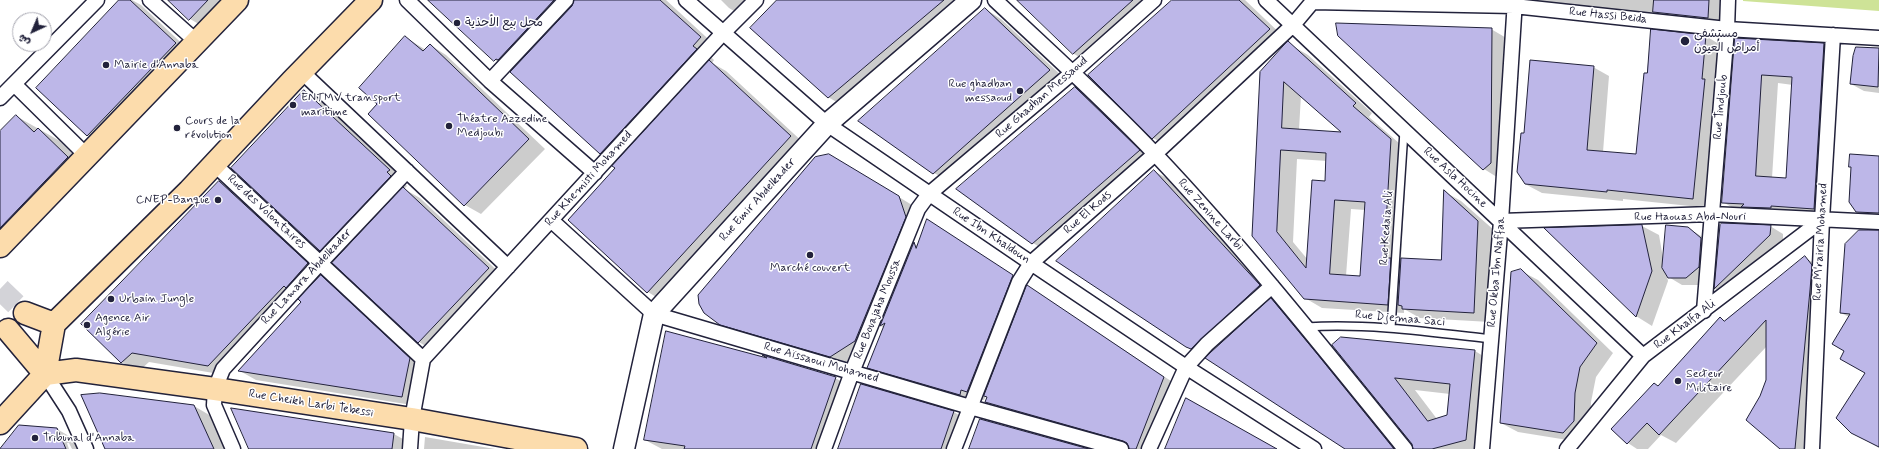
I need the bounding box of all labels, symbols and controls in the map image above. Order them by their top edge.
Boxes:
street label: Rue Hassi Beida [1568,5,1648,27]
north arrow [12,12,52,52]
place label: محل بيع الأحذية [465,16,543,30]
marker: محل بيع الأحذية [452,18,462,28]
place label: مستشفى أمراض العيون [1694,27,1759,55]
text: ش [15,31,34,49]
marker: مستشفى أمراض العيون [1679,35,1691,47]
street label: Rue Ghadban Messaoud [993,54,1091,142]
place label: Mairie d'Annaba [114,58,199,72]
marker: Mairie d'Annaba [101,60,111,70]
street label: Rue Tindjoub [1711,74,1731,140]
place label: Rue ghadban messaoud [949,77,1012,105]
marker: Rue ghadban messaoud [1015,86,1025,96]
place label: ENTMV transport maritime [301,91,401,119]
marker: ENTMV transport maritime [288,100,298,110]
place label: Théatre Azzedine Medjoubi [457,112,547,140]
place label: Cours de la révolution [185,114,240,142]
marker: Théatre Azzedine Medjoubi [444,121,454,131]
marker: Cours de la révolution [172,123,182,133]
street label: Rue Khemisti Mohamed [542,128,636,230]
street label: Rue Asla Hocine [1420,145,1490,211]
street label: Rue Emir Abdelkader [717,155,799,245]
street label: Rue des Volontaires [224,172,308,252]
street label: Rue Zenine Larbi [1174,176,1246,254]
street label: Rue M'rairia Mohamed [1811,183,1831,301]
street label: Rue El Kods [1061,188,1115,238]
street label: Rue Kedaia Ali [1377,190,1397,266]
place label: CNEP-Banque [136,193,210,207]
marker: CNEP-Banque [213,195,223,205]
street label: Rue Ibn Khaldoun [949,205,1033,267]
street label: Rue Haouas Abd-Nouri [1634,210,1746,224]
street label: Rue Okba Ibn Naffaa [1485,216,1509,328]
street label: Rue Lamara Abdelkader [259,226,355,328]
marker: Marché couvert [805,250,815,260]
street label: Rue Bouajaha Moussa [851,257,905,361]
place label: Marché couvert [770,261,850,275]
place label: Urbain Jungle [119,292,194,306]
marker: Urbain Jungle [106,294,116,304]
street label: Rue Khalfa Ali [1651,297,1719,353]
street label: Rue Djemaa Saci [1354,308,1446,330]
place label: Agence Air Algérie [95,311,150,339]
marker: Agence Air Algérie [82,320,92,330]
street label: Rue Aïssaoui Mohamed [762,340,880,386]
place label: Secteur Militaire [1686,367,1732,395]
marker: Secteur Militaire [1673,376,1683,386]
street label: Rue Cheikh Larbi Tebessi [247,387,375,421]
place label: Tribunal d'Annaba [43,431,134,445]
marker: Tribunal d'Annaba [30,433,40,443]

